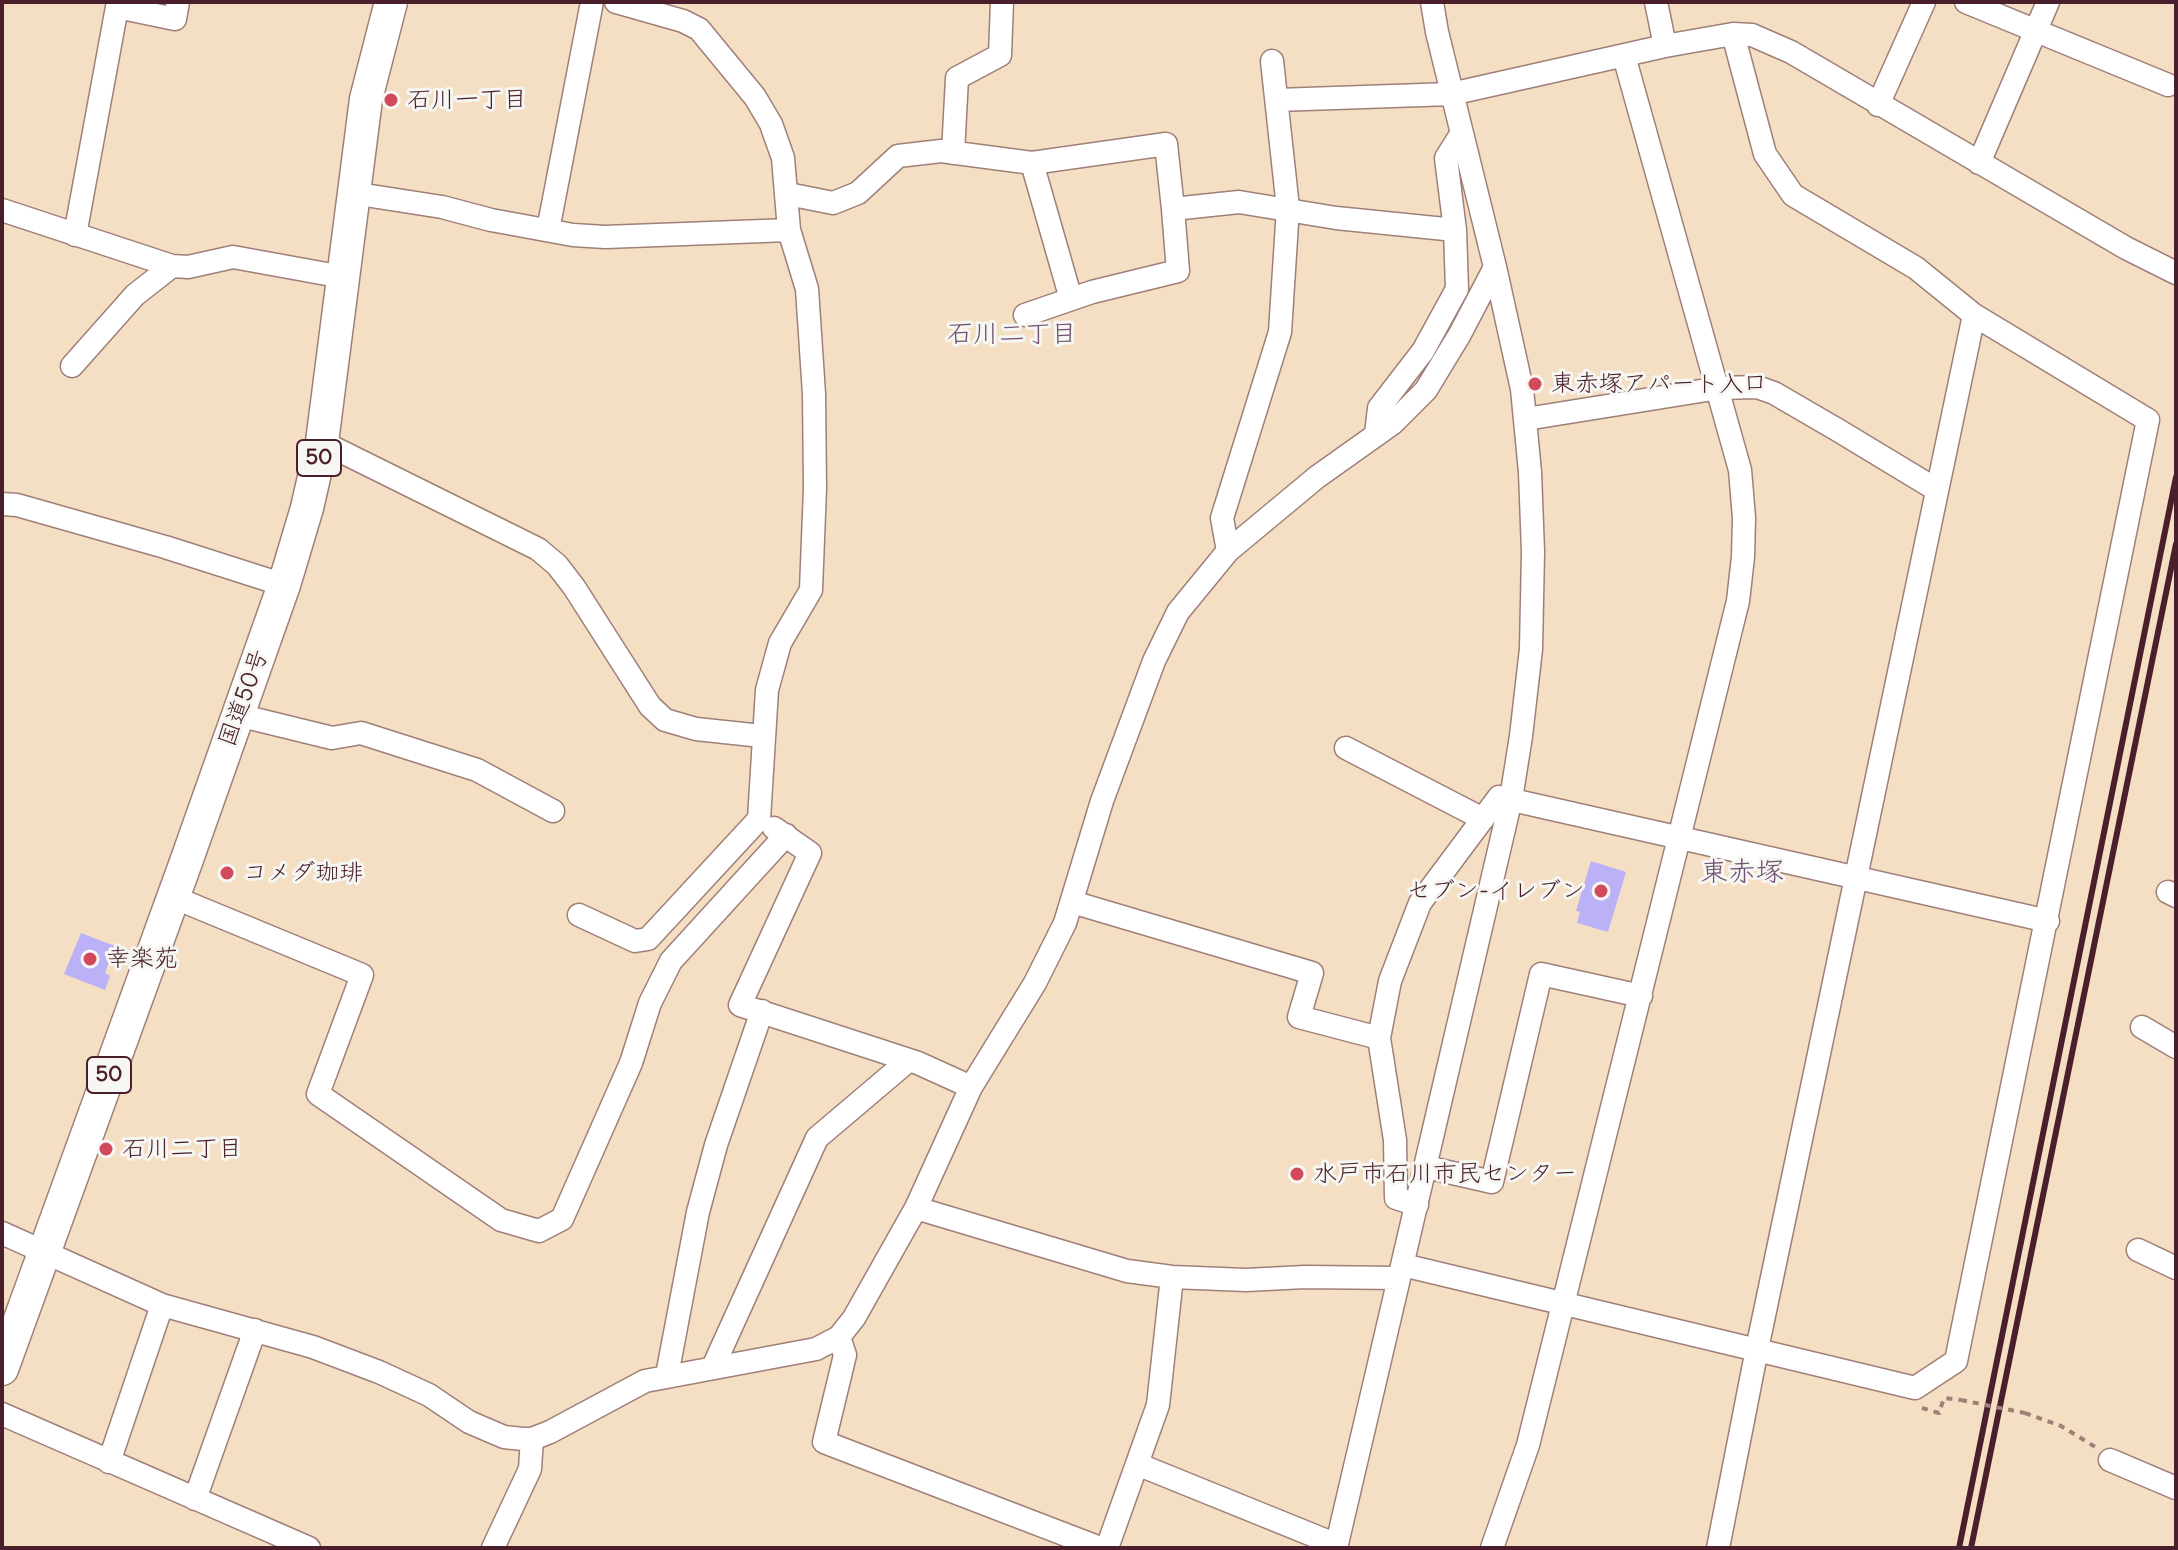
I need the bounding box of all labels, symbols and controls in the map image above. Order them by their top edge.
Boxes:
place label: 石川一丁目 [407,86,527,114]
marker: 石川一丁目 [382,91,400,109]
district label: 石川二丁目 [947,319,1077,351]
place label: 東赤塚アパート入口 [1551,370,1767,398]
marker: 東赤塚アパート入口 [1526,375,1544,393]
road number: 50 [297,440,341,476]
street label: 国道50号 [213,645,275,751]
district label: 東赤塚 [1700,856,1784,890]
place label: コメダ珈琲 [243,859,363,887]
marker: コメダ珈琲 [218,864,236,882]
place label: セブン-イレブン [1407,877,1585,905]
marker: セブン-イレブン [1592,882,1610,900]
place label: 幸楽苑 [106,945,178,973]
marker: 幸楽苑 [81,950,99,968]
road number: 50 [87,1057,131,1093]
place label: 石川二丁目 [122,1135,242,1163]
marker: 石川二丁目 [97,1140,115,1158]
place label: 水戸市石川市民センター [1313,1160,1577,1188]
marker: 水戸市石川市民センター [1288,1165,1306,1183]

